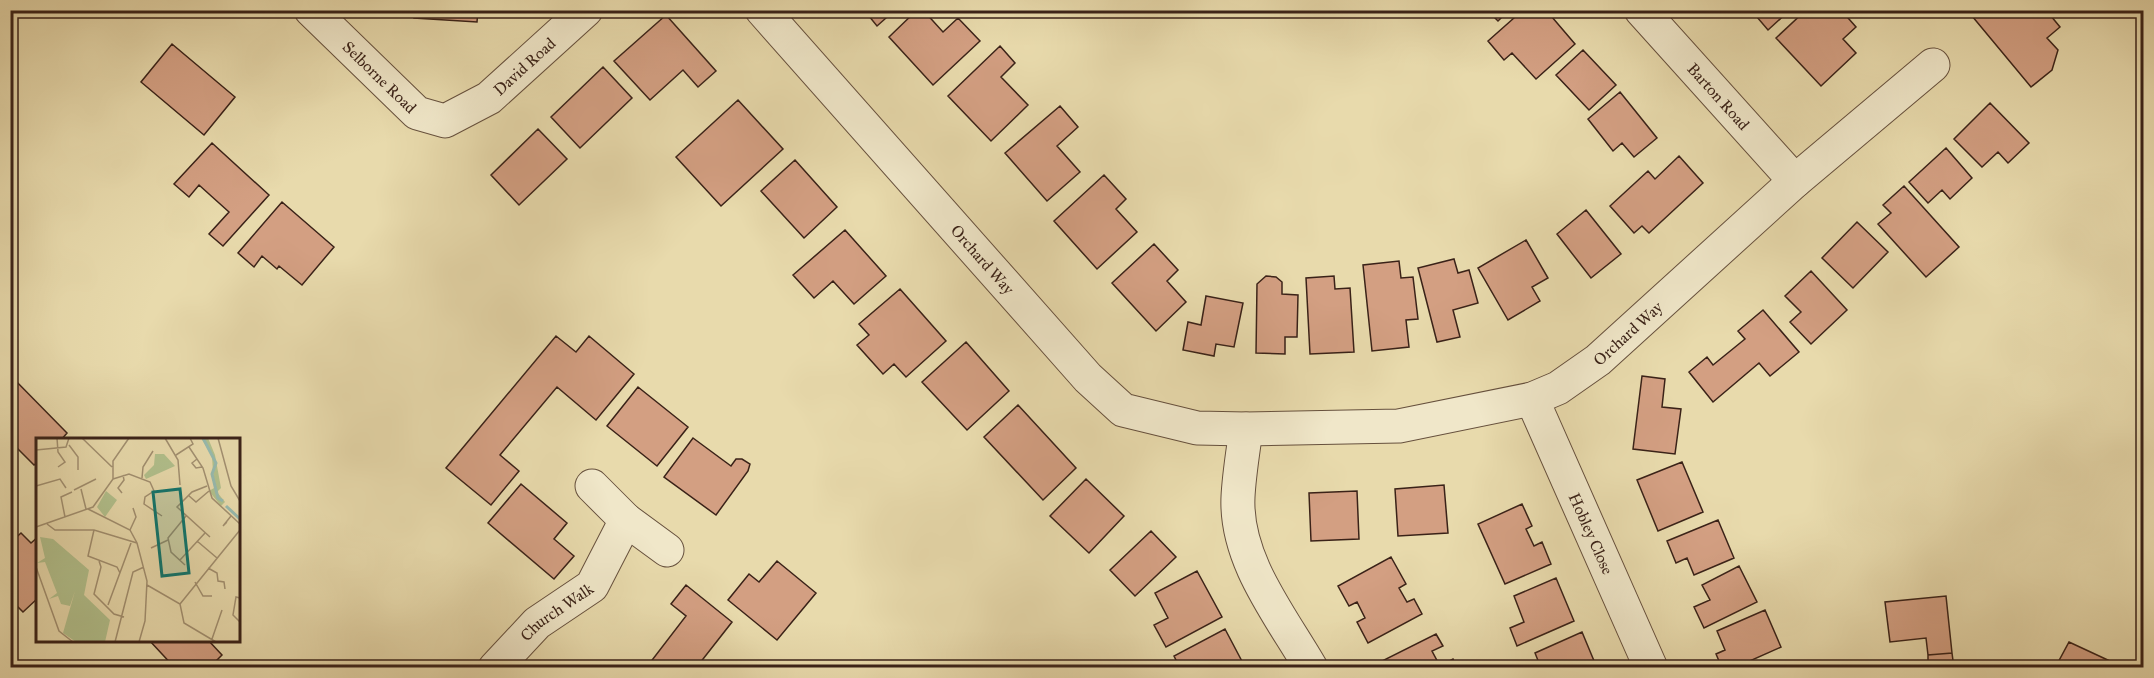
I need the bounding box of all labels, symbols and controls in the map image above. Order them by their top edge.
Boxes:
street label: David Road [489,33,559,99]
street label: Selborne Road [339,37,421,117]
street label: Barton Road [1684,59,1754,134]
street label: Orchard Way [947,221,1019,298]
street label: Orchard Way [1589,297,1666,369]
inset map [36,438,240,642]
street label: Hobley Close [1565,490,1618,577]
street label: Church Walk [516,578,597,645]

